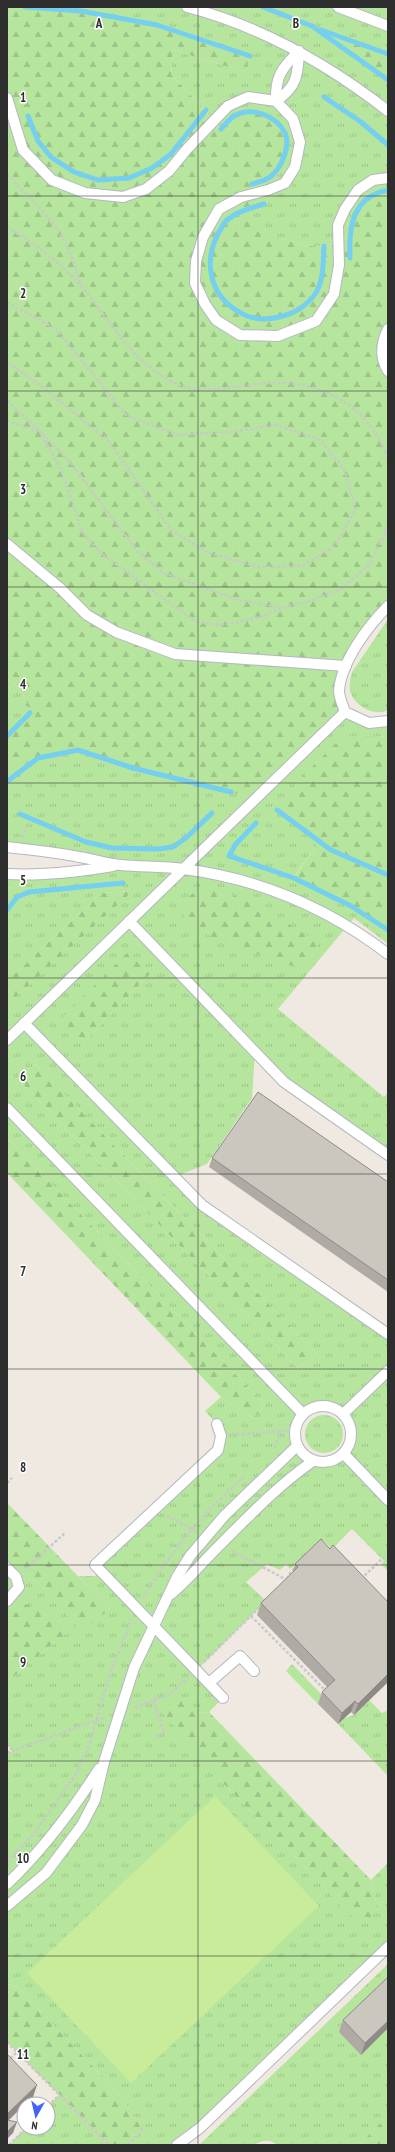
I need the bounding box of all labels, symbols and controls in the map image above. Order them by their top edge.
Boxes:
text: A [95,15,103,32]
text: B [293,15,299,32]
text: 1 [20,89,26,106]
text: 2 [20,285,26,302]
text: 3 [20,481,26,498]
text: 4 [20,676,27,693]
text: 5 [20,872,26,889]
text: 6 [20,1068,26,1085]
text: 7 [20,1263,26,1280]
text: 8 [20,1459,26,1476]
text: 9 [20,1654,26,1671]
text: 10 [17,1850,29,1867]
text: 11 [17,2046,29,2063]
north arrow [16,2096,56,2136]
text: N [31,2119,39,2133]

